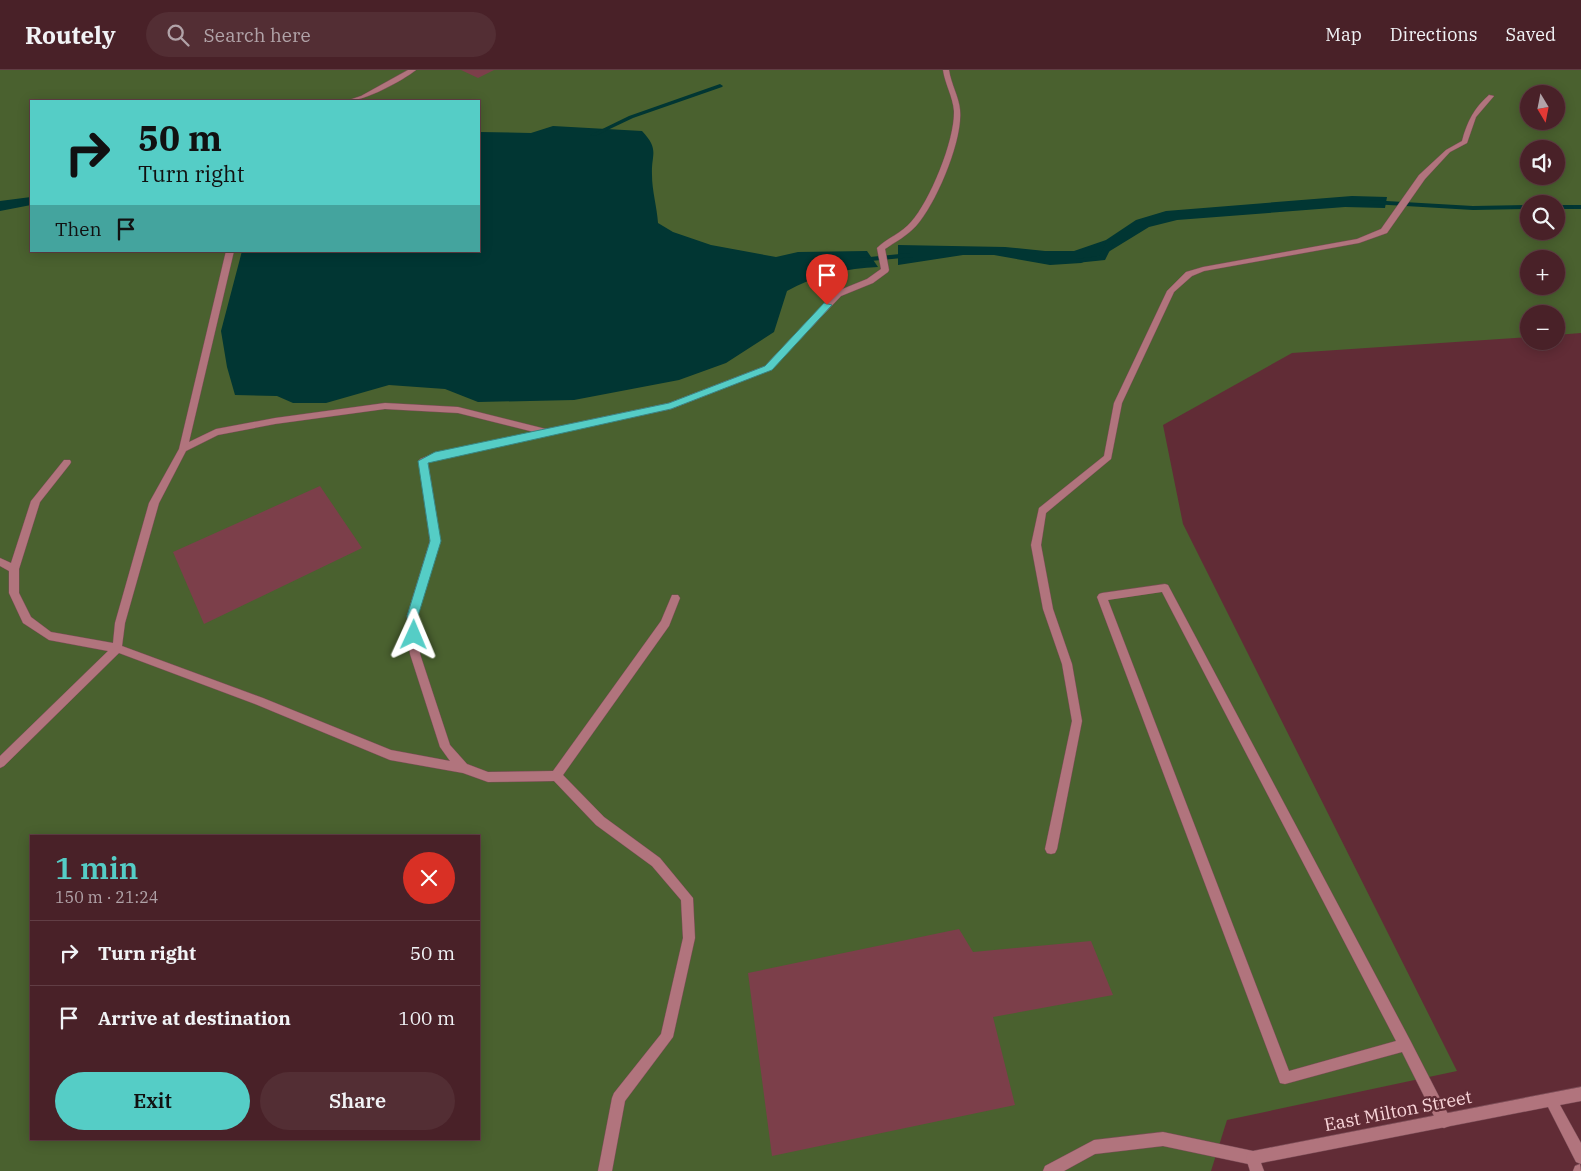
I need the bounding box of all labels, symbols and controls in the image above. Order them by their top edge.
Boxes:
search box [146,12,496,57]
text: Routely [25,19,116,51]
icon: search [164,21,192,49]
text: Search here [204,23,311,47]
text: Map [1325,23,1362,46]
text: Directions [1390,23,1478,46]
text: Saved [1506,23,1556,46]
north arrow [1520,85,1565,130]
map controls [1520,85,1565,350]
text: 50 m [138,115,222,161]
icon: right [55,120,120,185]
button: sound [1520,140,1565,185]
text: Turn right [138,159,245,188]
button: search [1520,195,1565,240]
icon: arrive [112,215,140,243]
text: Then [55,217,102,241]
button: + [1520,250,1565,295]
pin [806,254,848,305]
icon: arrive [813,261,841,289]
button: − [1520,305,1565,350]
position arrow [387,608,439,660]
text: 1 min [55,848,138,887]
button: close [403,852,455,904]
text: 150 m · 21:24 [55,887,158,907]
icon: right [55,939,83,967]
text: Turn right [98,941,196,965]
text: 50 m [410,941,455,965]
icon: arrive [55,1004,83,1032]
text: Arrive at destination [98,1006,291,1030]
text: 100 m [398,1006,455,1030]
button: Exit [55,1072,250,1130]
button: Share [260,1072,455,1130]
street label: East Milton Street [1322,1085,1474,1136]

